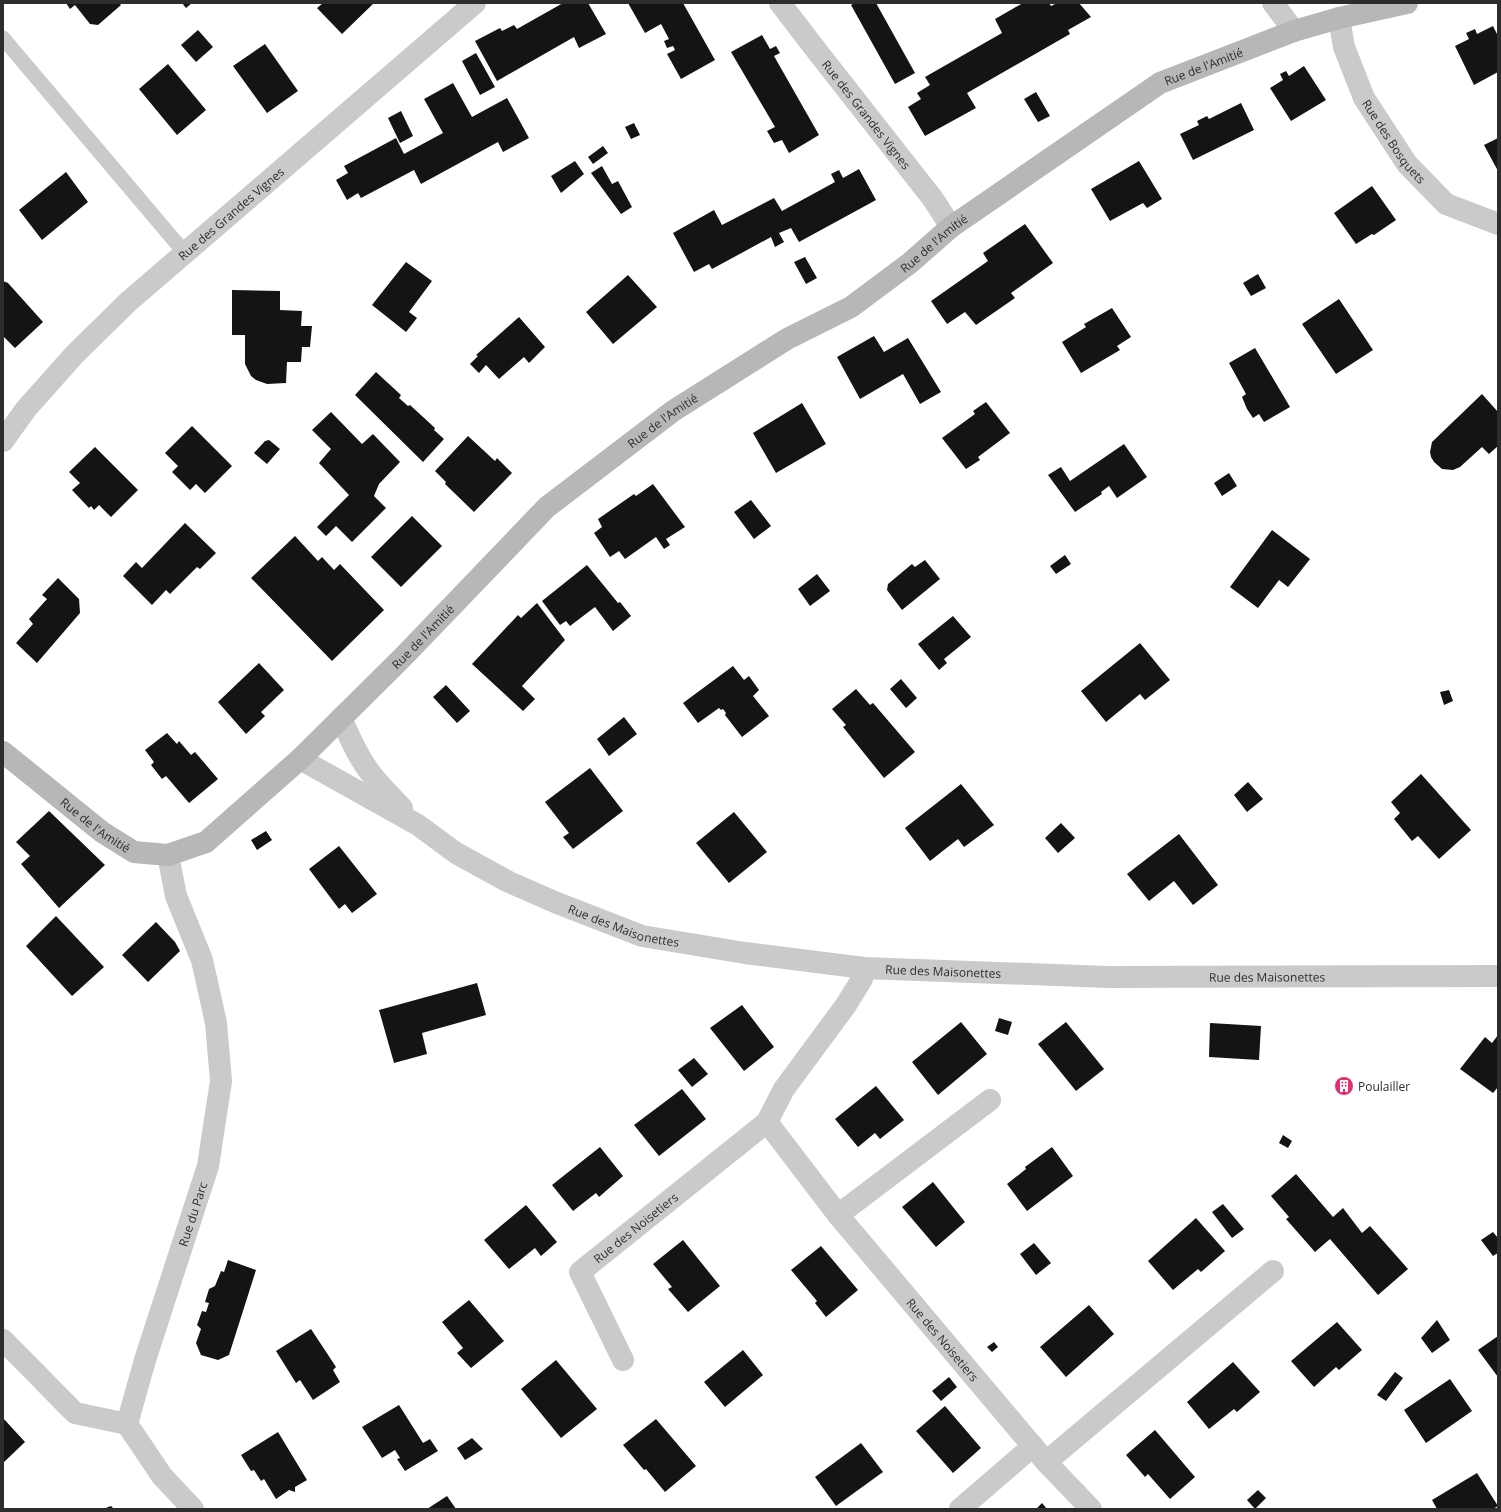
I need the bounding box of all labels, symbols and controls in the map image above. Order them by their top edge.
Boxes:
street label: Rue de l'Amitié [1162,43,1246,89]
street label: Rue des Grandes Vignes [818,56,915,173]
street label: Rue des Bosquets [1358,96,1430,187]
street label: Rue des Grandes Vignes [174,163,288,264]
street label: Rue de l'Amitié [896,210,971,276]
street label: Rue de l'Amitié [624,389,701,452]
street label: Rue de l'Amitié [388,600,458,672]
street label: Rue de l'Amitié [57,793,134,857]
street label: Rue des Maisonettes [566,900,681,951]
street label: Rue des Maisonettes [885,960,1002,982]
street label: Rue des Maisonettes [1209,968,1325,985]
building icon: Poulailler [1333,1075,1355,1097]
place label: Poulailler [1358,1078,1410,1095]
street label: Rue du Parc [174,1179,211,1248]
street label: Rue des Noisetiers [590,1188,682,1267]
street label: Rue des Noisetiers [903,1294,983,1385]

